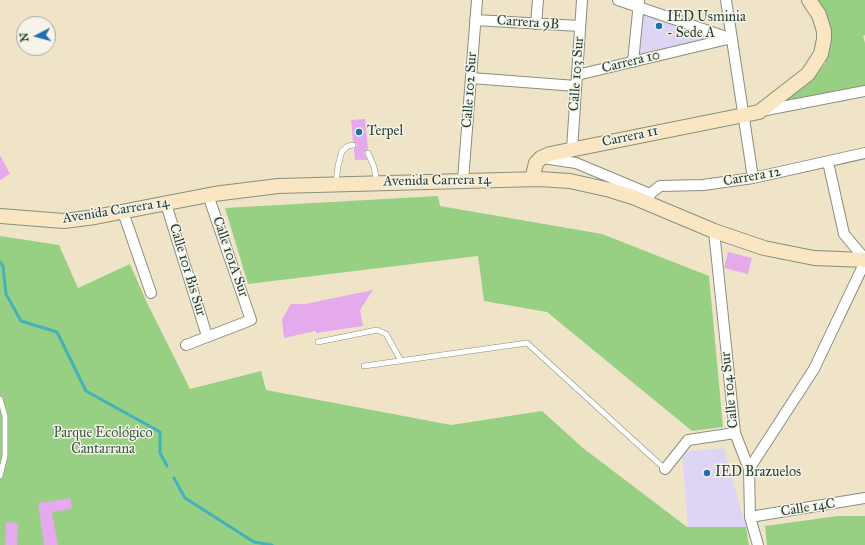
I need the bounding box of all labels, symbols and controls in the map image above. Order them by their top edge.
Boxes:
place label: IED Usminia - Sede A [667,10,746,42]
street label: Carrera 9B [496,12,560,34]
north arrow [16,16,56,56]
marker: IED Usminia - Sede A [654,21,664,31]
text: N [18,32,32,43]
street label: Calle 103 Sur [566,36,588,112]
street label: Carrera 10 [600,47,662,77]
street label: Calle 102 Sur [459,51,481,129]
street label: Carrera 11 [600,123,660,151]
place label: Terpel [367,124,403,140]
marker: Terpel [354,127,364,137]
street label: Carrera 12 [722,164,782,190]
street label: Avenida Carrera 14 [383,172,491,190]
street label: Avenida Carrera 14 [61,194,171,228]
street label: Calle 101A Sur [208,215,252,299]
street label: Calle 101 Bis Sur [165,222,209,318]
street label: Calle 104 Sur [718,351,742,429]
park label: Parque Ecológico Cantarrana [53,426,153,458]
place label: IED Brazuelos [715,465,801,481]
marker: IED Brazuelos [702,468,712,478]
street label: Calle 14C [780,495,836,521]

